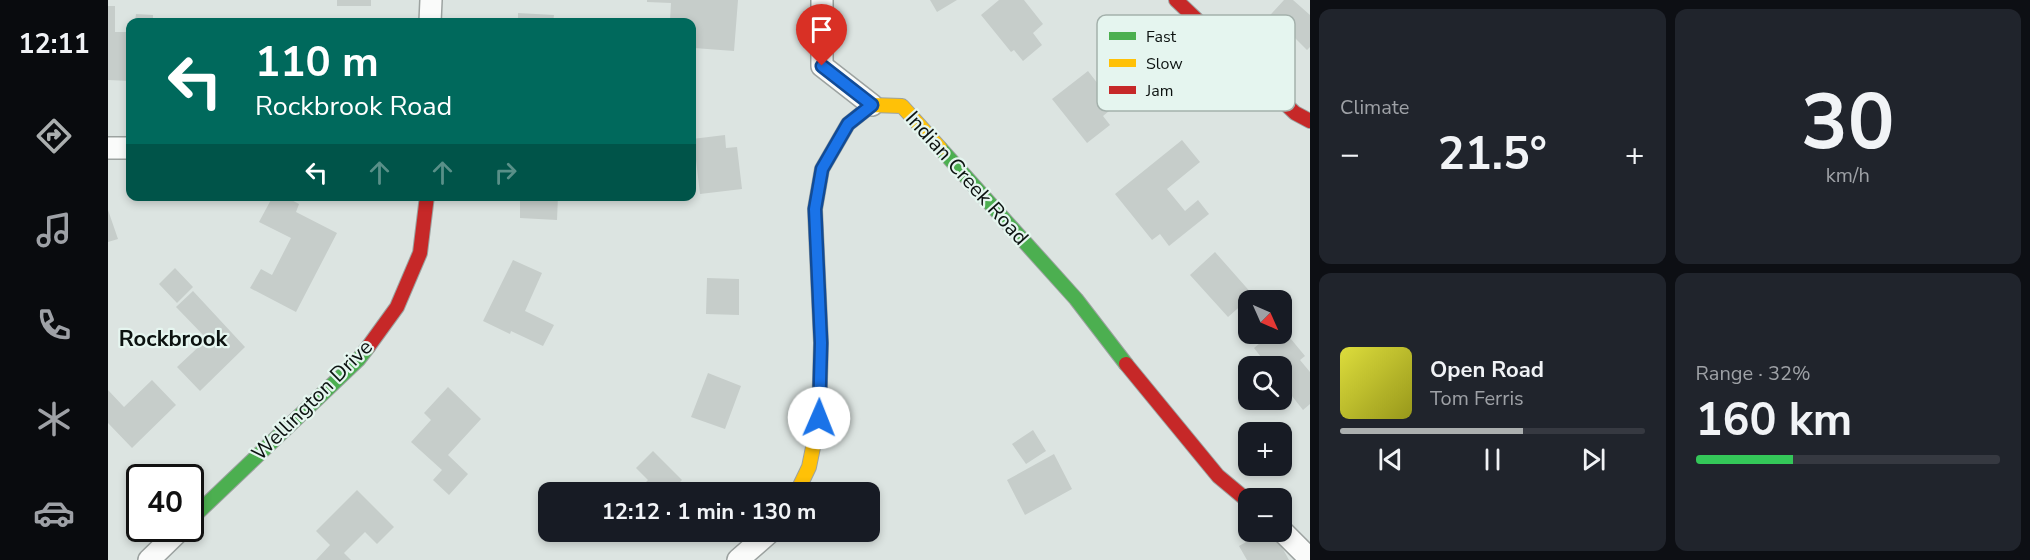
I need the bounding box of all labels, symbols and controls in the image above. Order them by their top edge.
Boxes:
pin [796,4,847,66]
icon: arrive [805,13,838,46]
legend [1097,15,1295,111]
text: 12:11 [18,26,90,63]
text: Fast [1146,26,1177,48]
text: 110 m [255,34,379,91]
icon: left [156,42,234,120]
text: Slow [1146,53,1183,75]
text: 30 [1801,69,1895,176]
text: Jam [1145,80,1173,102]
text: Rockbrook Road [255,88,452,125]
text: Climate [1340,94,1409,121]
street label: Indian Creek Road [899,105,1035,251]
icon: directions [33,115,75,157]
text: 21.5° [1438,124,1547,185]
text: − [1340,132,1360,177]
text: + [1625,132,1645,177]
icon: left [300,156,333,189]
icon: ahead [363,156,396,189]
icon: ahead [426,156,459,189]
icon: right [489,156,522,189]
text: km/h [1826,162,1870,189]
icon: music [33,209,75,251]
north arrow [1238,290,1292,344]
map controls [1238,290,1292,542]
icon: phone [33,304,75,346]
district label: Rockbrook [119,324,228,354]
street label: Wellington Drive [245,333,379,467]
text: Open Road [1430,355,1544,385]
button: search [1238,356,1292,410]
text: Range · 32% [1696,360,1811,387]
text: Tom Ferris [1430,385,1524,412]
position arrow [787,386,851,450]
text: 160 km [1696,390,1852,451]
icon: climate [33,398,75,440]
button: + [1238,422,1292,476]
icon: previous [1374,443,1407,476]
icon: pause [1476,443,1509,476]
icon: next [1577,443,1610,476]
speed limit sign: 40 [126,464,204,542]
button: − [1238,488,1292,542]
icon: car [33,492,75,534]
text: 12:12 · 1 min · 130 m [602,497,816,527]

